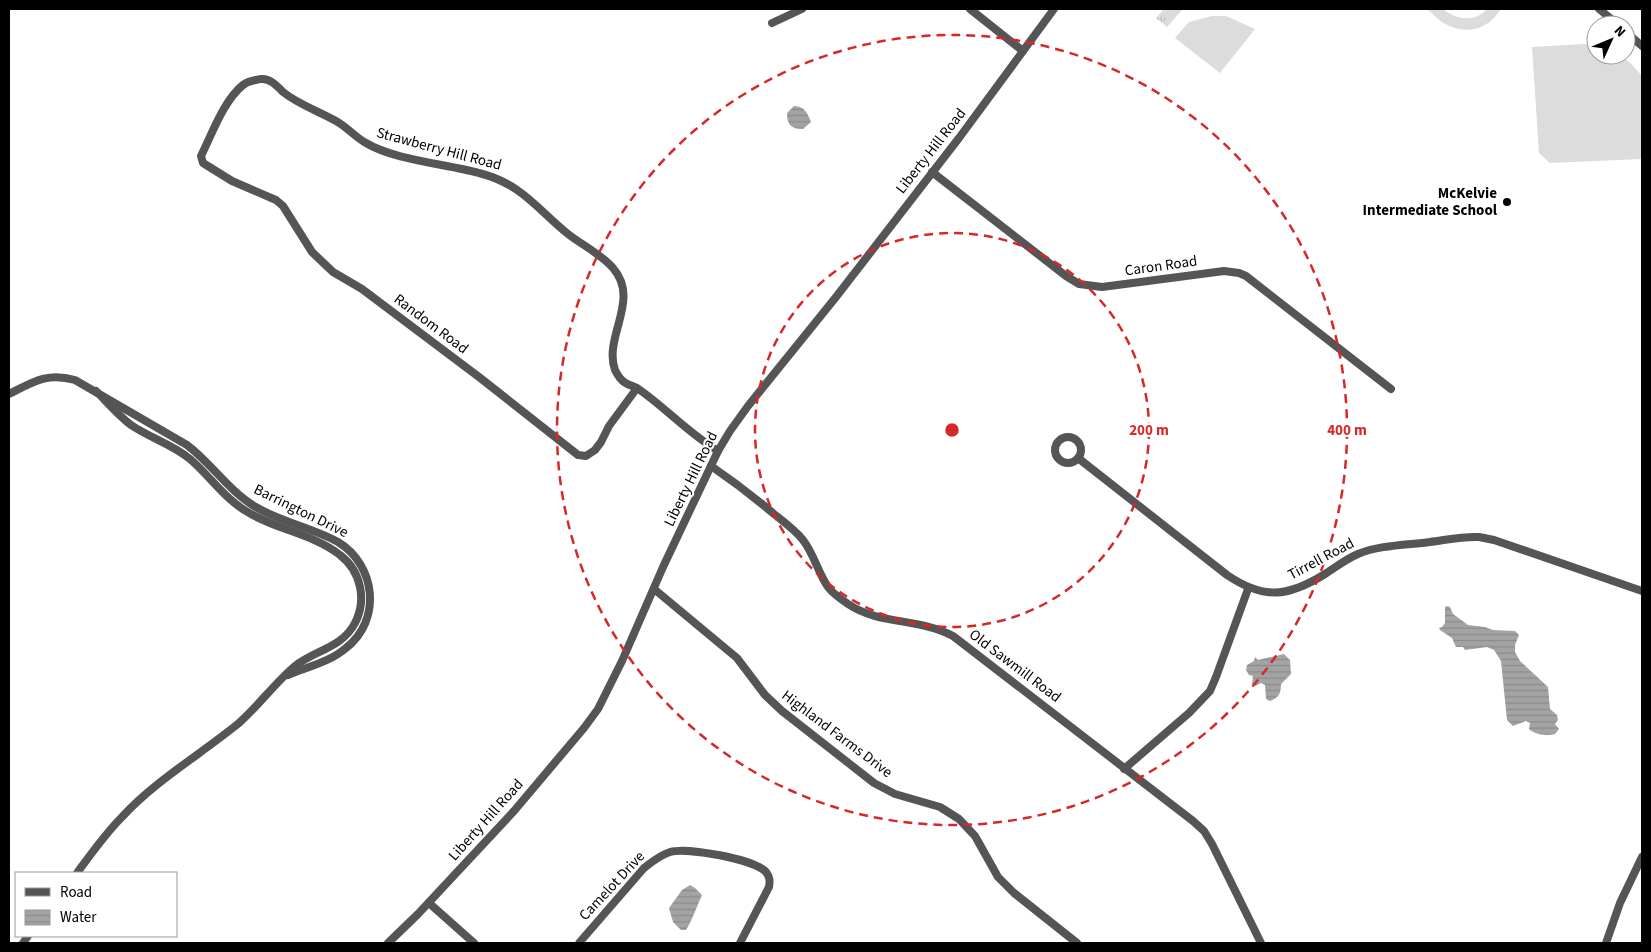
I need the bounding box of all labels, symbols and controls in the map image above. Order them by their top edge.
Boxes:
north arrow [1586,15,1636,65]
text: N [1609,21,1630,42]
street label: Liberty Hill Road [891,104,971,198]
street label: Strawberry Hill Road [374,122,504,176]
place label: McKelvie Intermediate School [1363,183,1498,221]
marker: McKelvie Intermediate School [1501,196,1513,208]
street label: Caron Road [1124,251,1198,281]
street label: Random Road [389,289,473,359]
text: 200 m [1129,420,1169,441]
text: 400 m [1327,420,1367,441]
centre of rings [943,421,961,439]
street label: Liberty Hill Road [659,428,723,530]
street label: Barrington Drive [250,479,352,543]
street label: Tirrell Road [1284,533,1358,585]
street label: Old Sawmill Road [965,624,1065,708]
street label: Highland Farms Drive [777,685,897,783]
street label: Liberty Hill Road [444,775,528,865]
street label: Camelot Drive [574,847,650,925]
legend [15,872,178,937]
text: Road [60,882,92,903]
text: Water [60,907,97,928]

